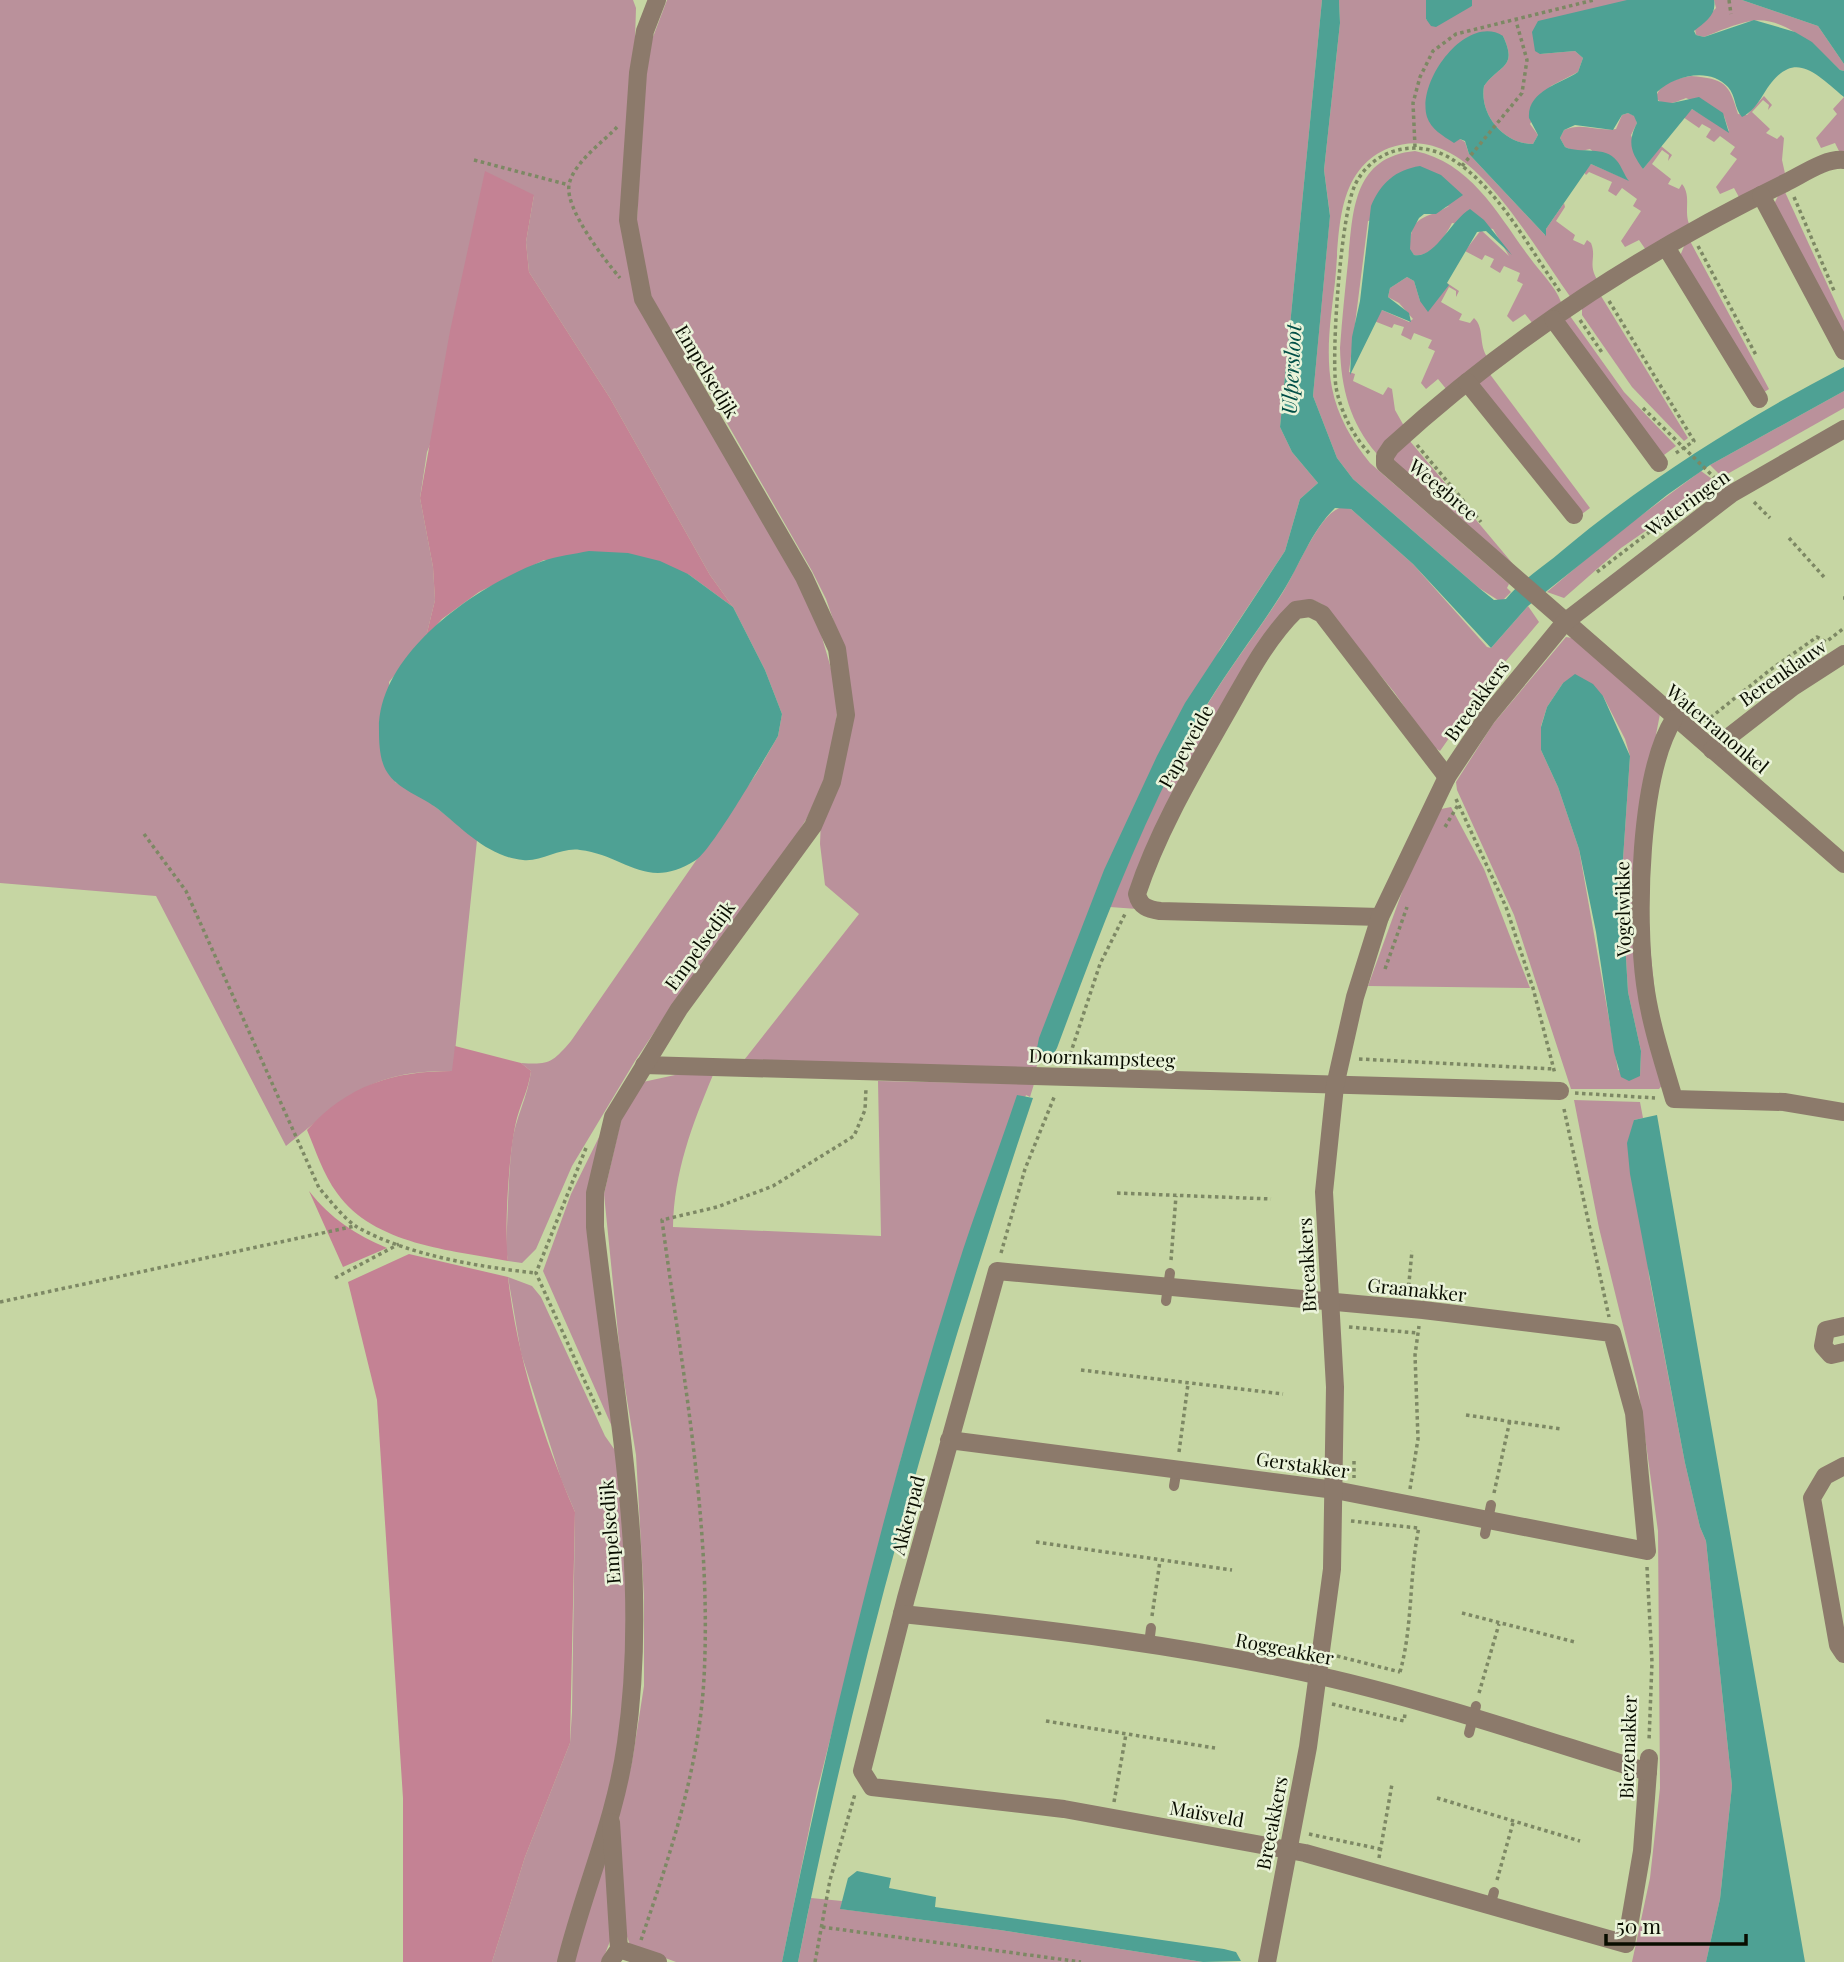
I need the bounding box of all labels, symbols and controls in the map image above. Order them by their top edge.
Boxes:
street label: Empelsedijk [670,319,746,423]
water label: Ulpersloot [1274,322,1306,415]
street label: Weegbree [1403,452,1484,526]
street label: Wateringen [1639,462,1735,542]
street label: Berenklauw [1733,632,1831,712]
street label: Breeakkers [1438,654,1514,746]
street label: Waterranonkel [1660,677,1775,779]
street label: Papeweide [1151,700,1219,792]
street label: Vogelwikke [1608,861,1636,958]
street label: Empelsedijk [658,895,741,995]
street label: Doornkampsteeg [1028,1041,1176,1073]
street label: Breeakkers [1291,1217,1321,1313]
street label: Graanakker [1366,1271,1468,1307]
street label: Gerstakker [1255,1445,1352,1483]
street label: Akkerpad [884,1472,930,1559]
street label: Empelsedijk [592,1478,626,1585]
street label: Roggeakker [1234,1626,1337,1670]
street label: Biezenakker [1612,1694,1642,1800]
street label: Breeakkers [1249,1774,1293,1872]
street label: Maïsveld [1168,1794,1246,1832]
scale bar [1606,1902,1746,1946]
text: 50 m [1616,1911,1662,1939]

